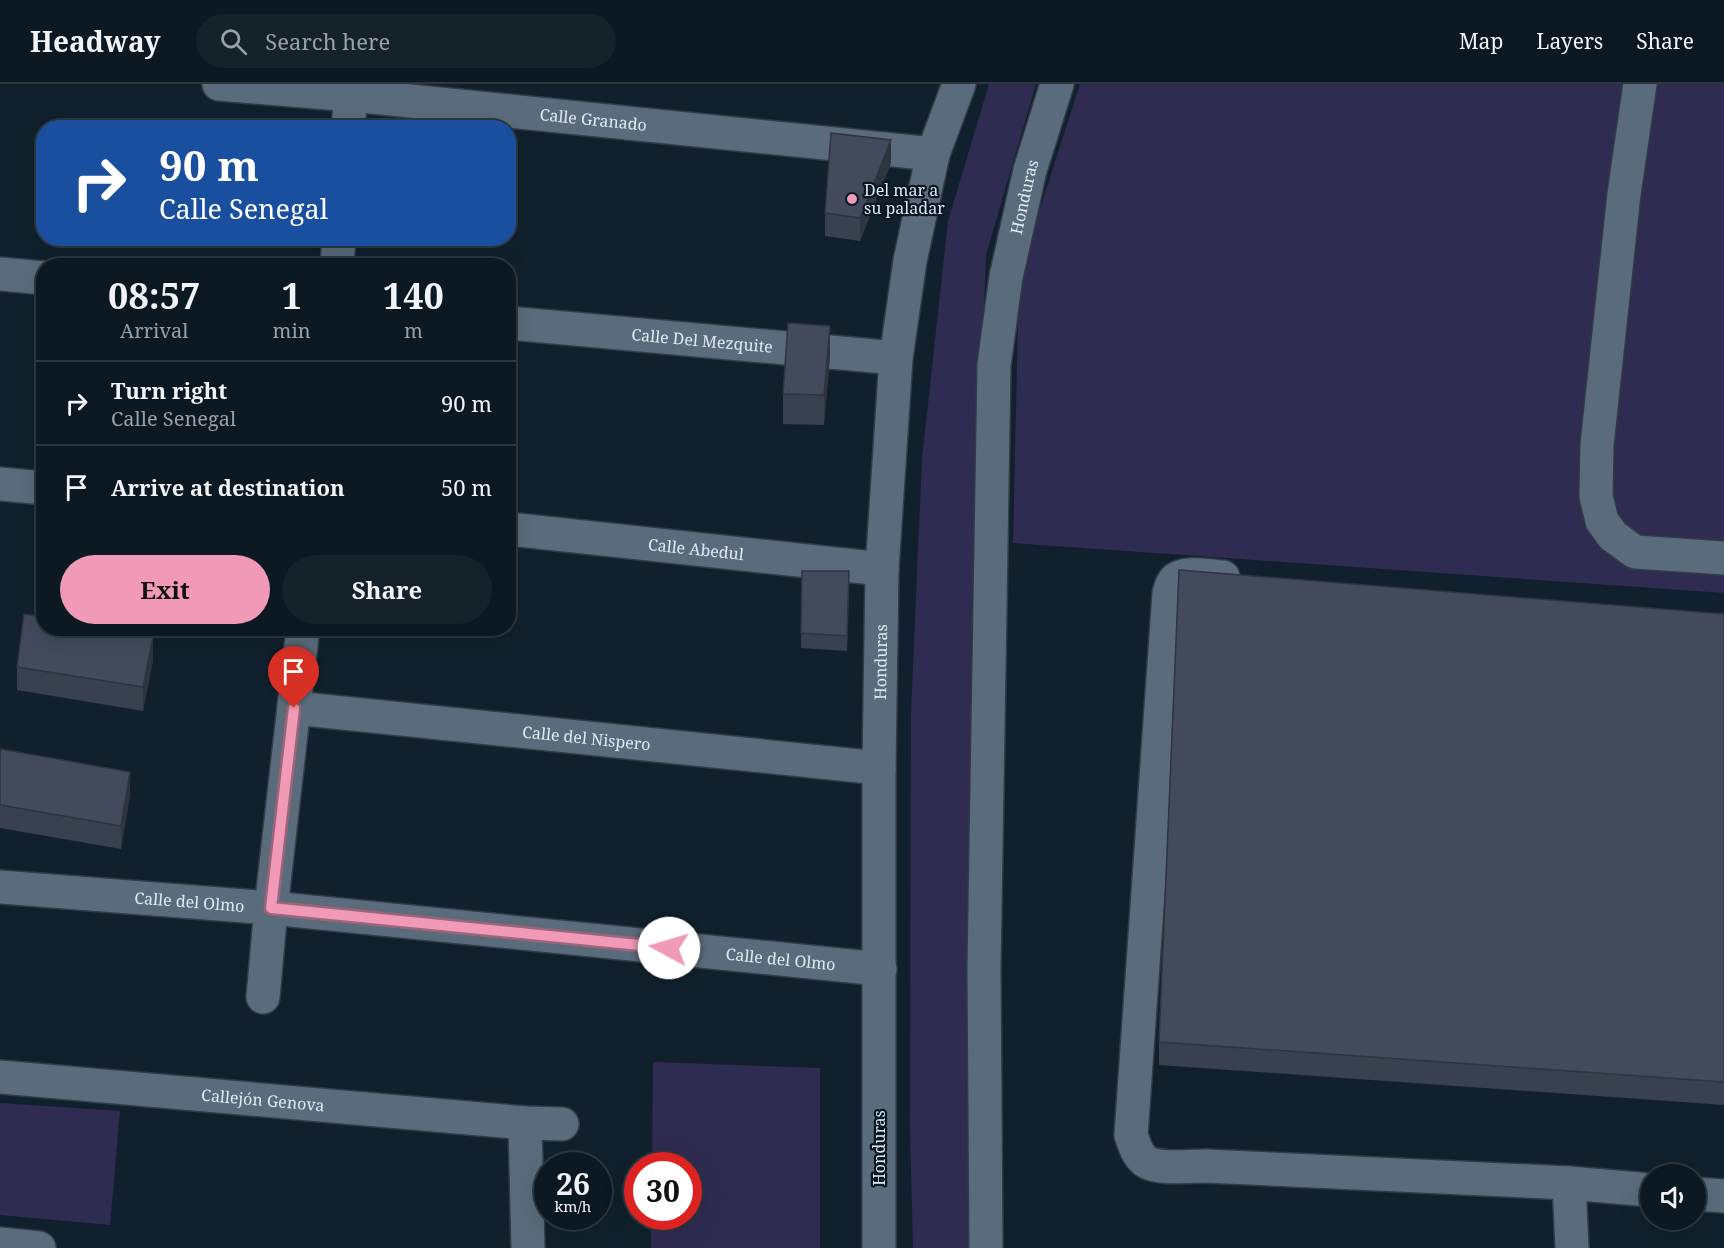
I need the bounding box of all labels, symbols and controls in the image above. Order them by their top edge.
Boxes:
search box [196,14,616,68]
text: Headway [30,22,160,60]
icon: search [217,25,250,58]
text: Search here [265,26,390,56]
text: Map [1459,27,1503,55]
text: Layers [1536,27,1603,55]
text: Share [1636,27,1694,55]
street label: Calle Granado [539,103,648,136]
text: 90 m [159,136,259,193]
icon: right [60,144,138,222]
street label: Honduras [1005,157,1044,236]
place label: Del mar a su paladar [864,179,945,219]
text: Calle Senegal [159,190,328,227]
marker: Del mar a su paladar [845,192,859,206]
text: 08:57 [108,271,200,320]
text: 1 [281,271,302,320]
text: 140 [383,271,444,320]
text: Arrival [120,317,188,344]
text: min [273,317,311,344]
text: m [404,317,423,344]
street label: Calle Del Mezquite [631,323,774,358]
text: Turn right [111,375,227,405]
icon: right [60,387,93,420]
text: 90 m [441,388,492,418]
text: Calle Senegal [111,405,236,432]
icon: arrive [60,471,93,504]
text: Arrive at destination [111,472,345,502]
text: 50 m [441,472,492,502]
street label: Calle Abedul [647,533,745,565]
button: Exit [60,555,270,624]
button: Share [282,555,492,624]
street label: Honduras [869,624,892,700]
pin [268,646,319,708]
icon: arrive [277,655,310,688]
street label: Calle del Nispero [521,720,652,756]
street label: Calle del Olmo [134,886,245,917]
position arrow [637,916,701,980]
street label: Calle del Olmo [725,943,837,975]
street label: Callejón Genova [200,1084,326,1116]
street label: Honduras [868,1110,890,1186]
speed limit sign: 30 [624,1152,702,1230]
text: 26 [556,1163,590,1204]
map controls [1640,1164,1706,1230]
button: sound [1640,1164,1706,1230]
text: km/h [555,1196,591,1216]

